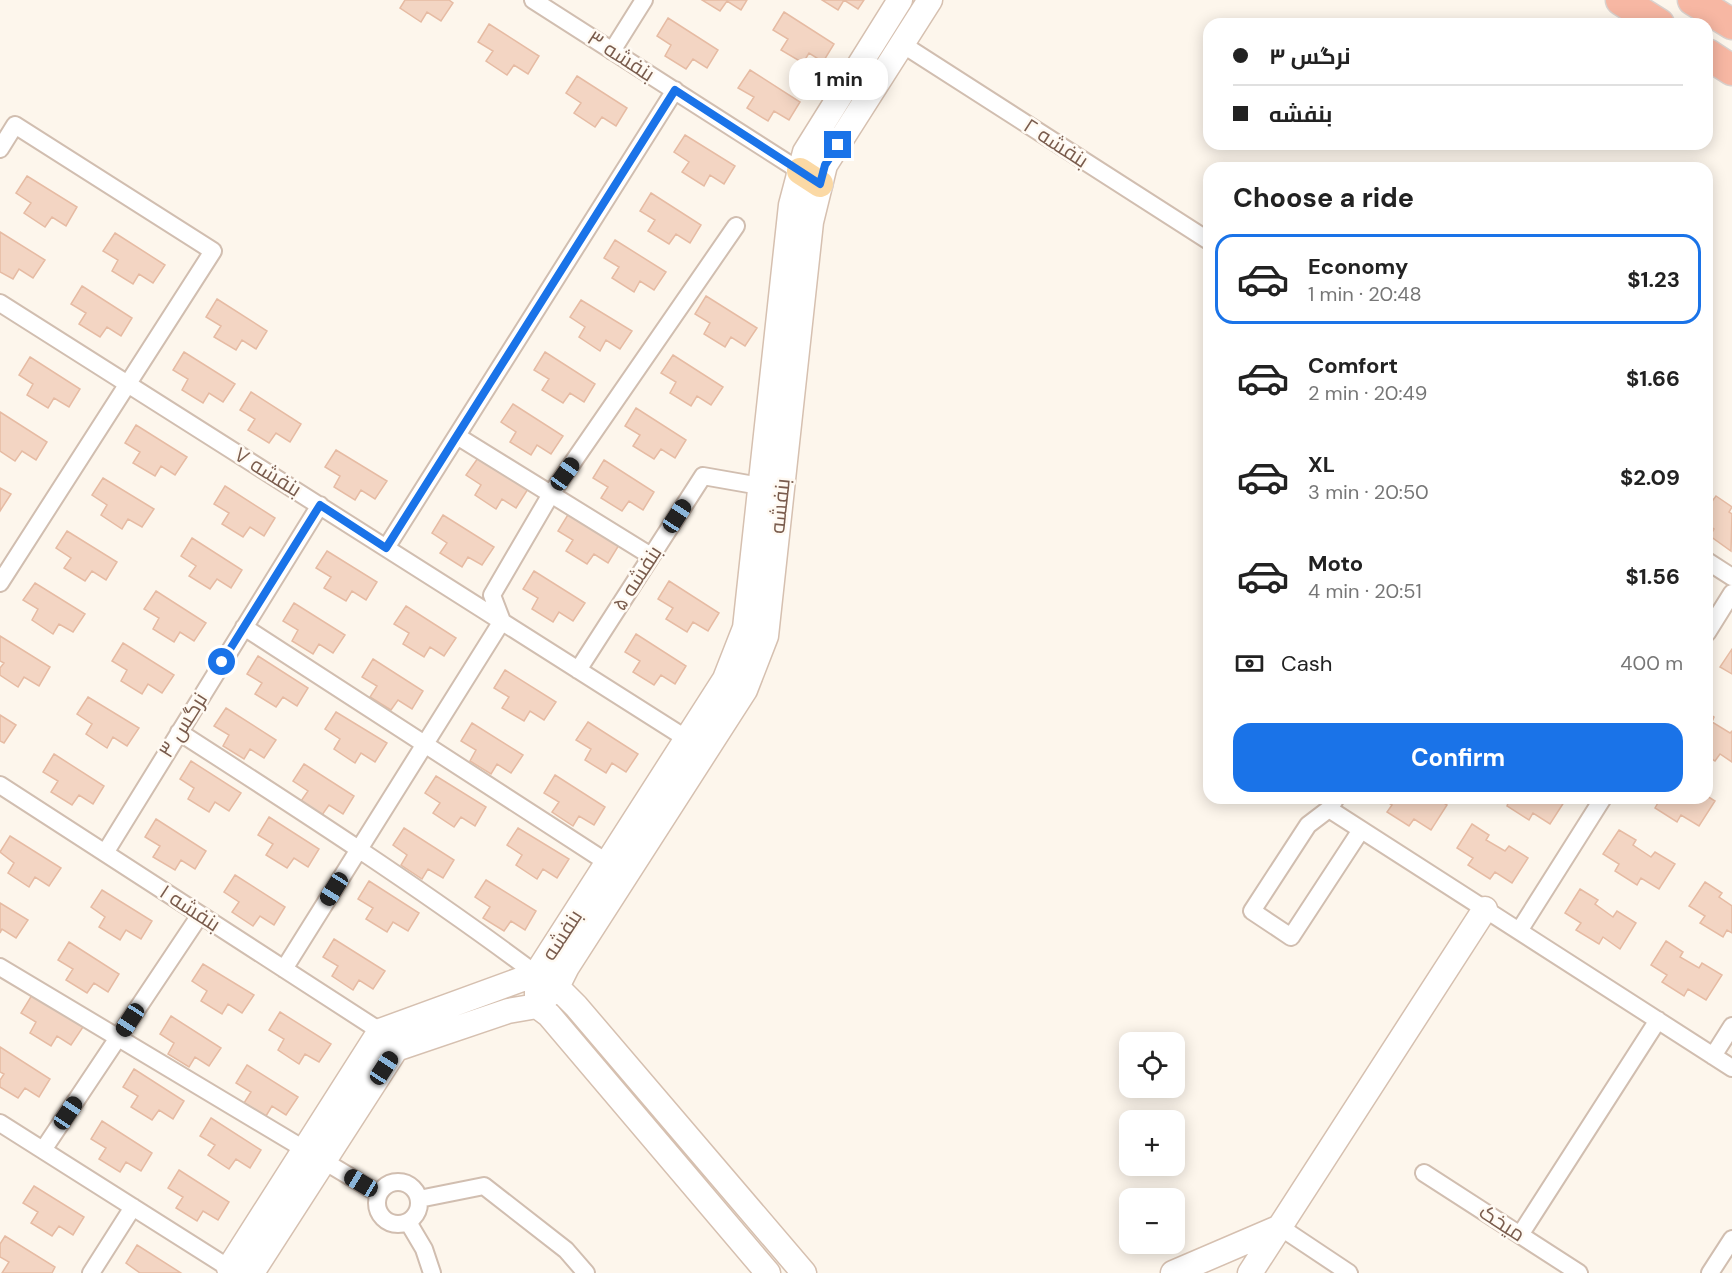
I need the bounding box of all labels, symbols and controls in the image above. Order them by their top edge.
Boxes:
street label: بنفشه ۳ [582,24,660,88]
text: نرگس ۳ [1269,42,1351,71]
callout: 1 min [788,58,888,100]
text: 1 min [814,66,863,92]
text: بنفشه [1269,100,1332,129]
street label: بنفشه ۲ [1018,112,1094,174]
route end [824,131,851,158]
text: Choose a ride [1233,180,1414,215]
icon: car [1236,252,1290,306]
text: Economy [1308,252,1408,281]
text: $1.23 [1627,265,1680,294]
text: 1 min · 20:48 [1308,281,1422,307]
icon: car [1236,351,1290,405]
text: Comfort [1308,351,1398,380]
text: $1.66 [1626,364,1680,393]
text: 2 min · 20:49 [1308,380,1427,406]
street label: بنفشه ۷ [229,440,307,504]
icon: car [1236,450,1290,504]
text: XL [1308,450,1335,479]
car [547,454,583,494]
text: $2.09 [1620,463,1680,492]
street label: بنفشه [763,477,797,535]
text: 3 min · 20:50 [1308,479,1429,505]
car [660,496,694,536]
street label: بنفشه ۵ [606,540,668,616]
icon: car [1236,549,1290,603]
text: Moto [1308,549,1363,578]
text: $1.56 [1626,562,1680,591]
text: 4 min · 20:51 [1308,578,1422,604]
icon: cash [1233,647,1266,680]
route start [208,648,235,675]
text: Cash [1281,649,1332,678]
text: 400 m [1620,650,1683,676]
street label: نرگس ۳ [152,687,214,763]
button: Confirm [1233,723,1683,792]
car [317,869,351,909]
street label: بنفشه ۱ [154,878,226,938]
street label: بنفشه [535,904,589,966]
car [113,1000,147,1040]
map controls [1119,1032,1185,1254]
button: locate [1119,1032,1185,1098]
car [367,1048,401,1088]
car [50,1093,86,1133]
button: + [1119,1110,1185,1176]
car [341,1166,381,1200]
button: − [1119,1188,1185,1254]
street label: میخک [1474,1198,1530,1248]

